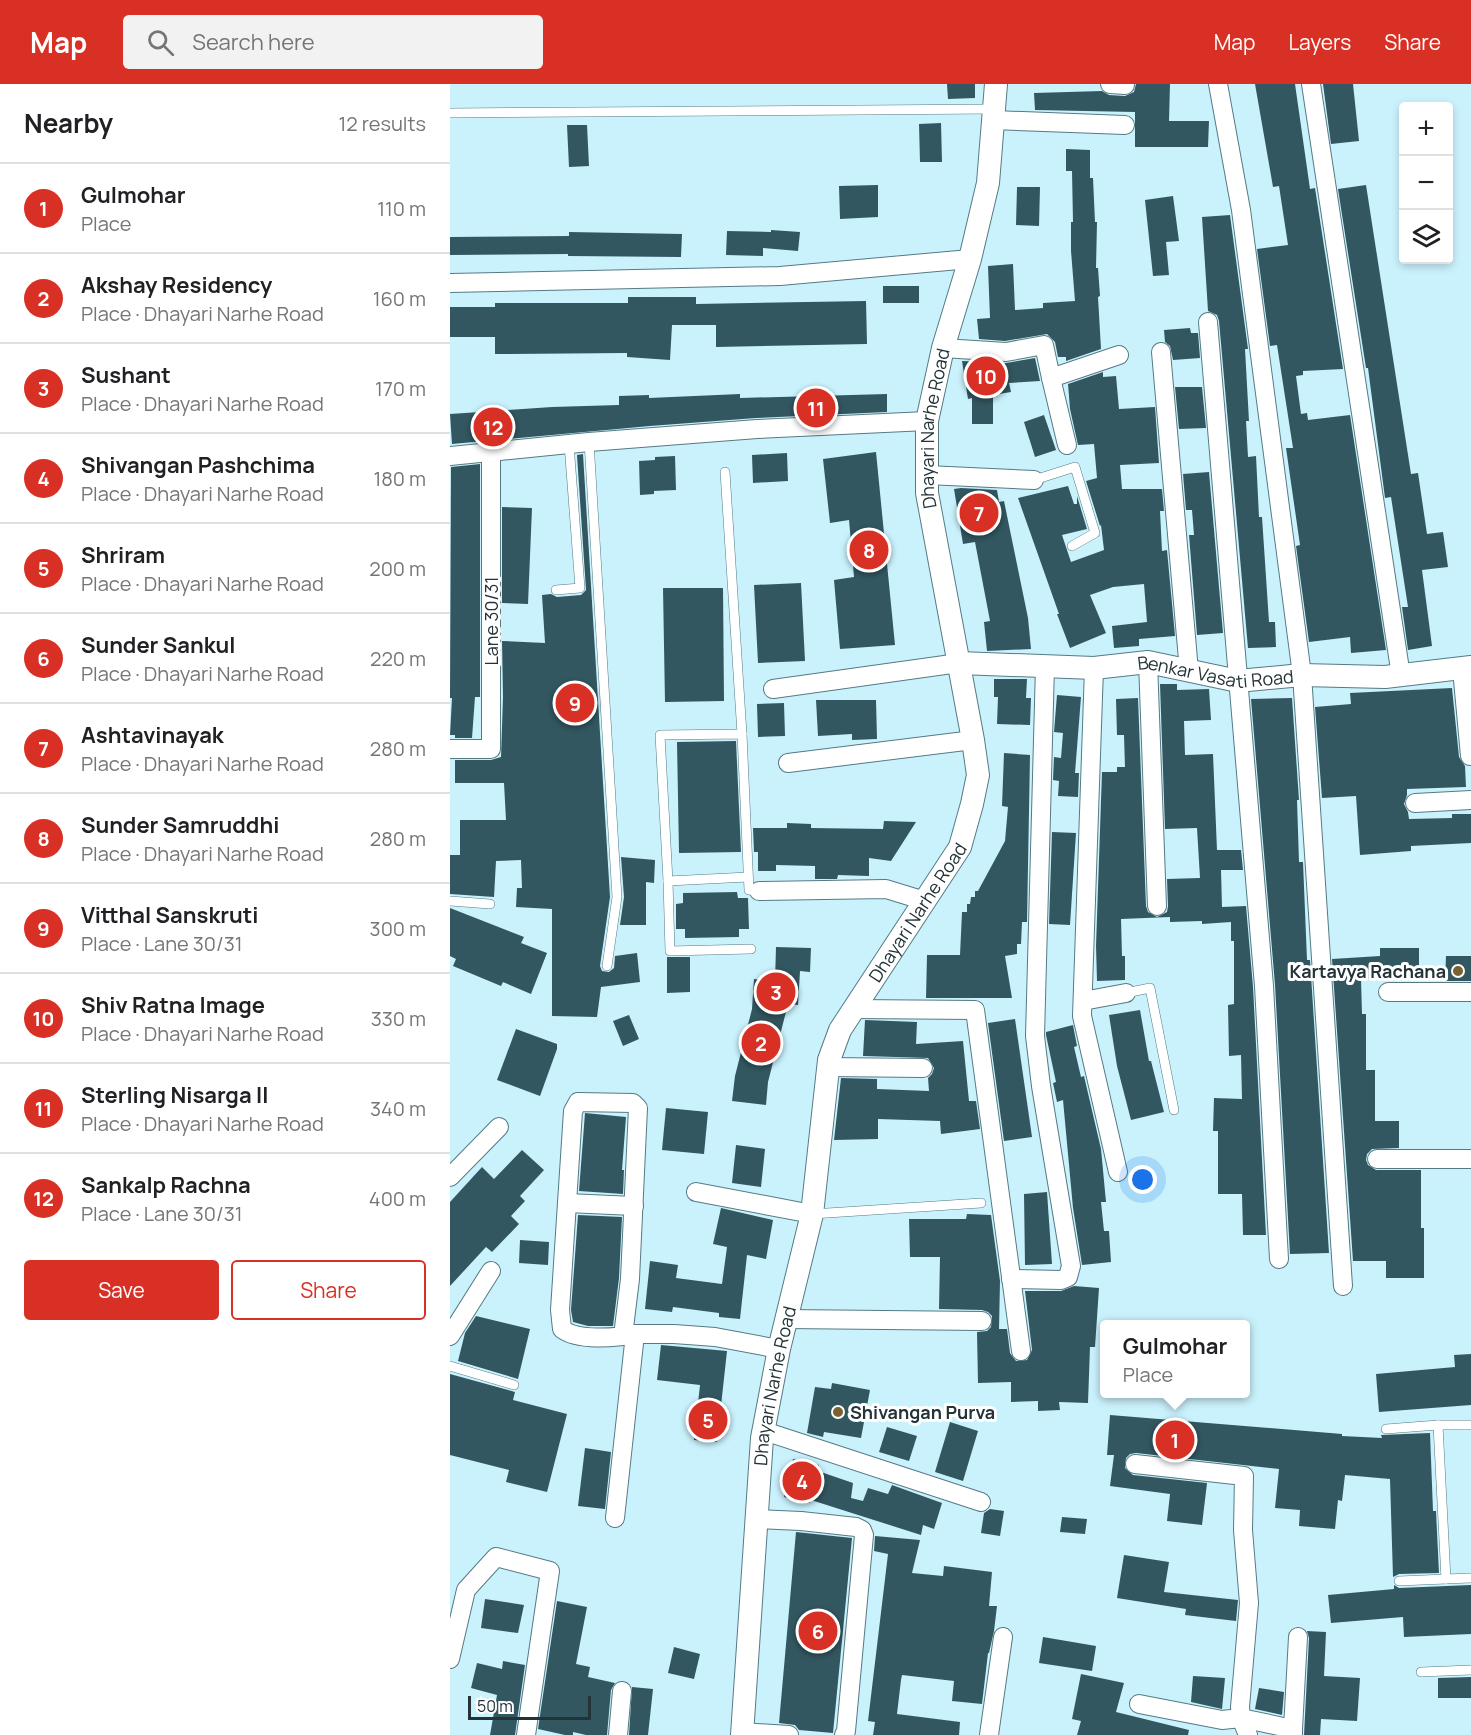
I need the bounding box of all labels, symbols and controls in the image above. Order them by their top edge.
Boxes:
search box [123,15,543,69]
text: Map [30,23,87,61]
icon: search [144,26,177,59]
text: Search here [192,27,315,57]
text: Map [1214,28,1255,56]
text: Layers [1288,28,1351,56]
text: Share [1384,28,1441,56]
map controls [1399,102,1453,264]
button: + [1399,102,1453,156]
text: Nearby [24,105,113,141]
text: 12 results [339,110,426,137]
button: − [1399,156,1453,210]
text: Gulmohar [81,180,185,210]
text: 1 [39,195,48,222]
text: 110 m [377,195,426,222]
text: Place [81,210,131,237]
button: layers [1399,210,1453,264]
text: Akshay Residency [81,270,272,300]
text: 2 [38,285,49,312]
text: 160 m [373,285,426,312]
text: Place · Dhayari Narhe Road [81,300,324,327]
street label: Dhayari Narhe Road [915,346,955,511]
pin: 10 [966,354,1006,398]
text: Sushant [81,360,171,390]
text: 3 [38,375,49,402]
text: 170 m [375,375,426,402]
pin: 11 [796,386,836,430]
text: Place · Dhayari Narhe Road [81,390,324,417]
pin: 12 [474,404,513,450]
text: Shivangan Pashchima [81,450,315,480]
text: 4 [37,465,50,492]
text: 180 m [373,465,426,492]
text: Place · Dhayari Narhe Road [81,480,324,507]
pin: 7 [960,490,998,536]
pin: 8 [850,528,888,572]
text: Shriram [81,540,165,570]
text: 5 [38,555,49,582]
text: 200 m [369,555,426,582]
text: Place · Dhayari Narhe Road [81,570,324,597]
street label: Lane 30/31 [479,577,503,665]
text: Sunder Sankul [81,630,235,660]
text: 6 [37,645,50,672]
text: 220 m [370,645,426,672]
street label: Benkar Vasati Road [1136,650,1295,693]
text: Place · Dhayari Narhe Road [81,660,324,687]
pin: 9 [556,680,594,726]
text: Ashtavinayak [81,720,224,750]
text: 7 [38,735,49,762]
text: 280 m [370,735,426,762]
text: Place · Dhayari Narhe Road [81,750,324,777]
text: Sunder Samruddhi [81,810,279,840]
text: 8 [37,825,50,852]
text: 280 m [370,825,426,852]
street label: Dhayari Narhe Road [863,838,972,987]
text: Place · Dhayari Narhe Road [81,840,324,867]
text: Vitthal Sanskruti [81,900,258,930]
text: 9 [37,915,50,942]
text: 300 m [370,915,426,942]
text: Place · Lane 30/31 [81,930,243,957]
place label: Kartavya Rachana [1290,959,1446,983]
marker: Kartavya Rachana [1451,964,1465,978]
pin: 3 [756,970,796,1014]
text: Shiv Ratna Image [81,990,265,1020]
text: 10 [33,1005,54,1032]
text: 330 m [371,1005,426,1032]
text: Place · Dhayari Narhe Road [81,1020,324,1047]
pin: 2 [742,1020,780,1066]
text: Sterling Nisarga II [81,1080,268,1110]
text: 11 [35,1095,52,1122]
text: 340 m [370,1095,426,1122]
text: Place · Dhayari Narhe Road [81,1110,324,1137]
your location [1128,1165,1157,1194]
text: Sankalp Rachna [81,1170,251,1200]
text: 12 [33,1185,54,1212]
text: 400 m [369,1185,426,1212]
text: Place · Lane 30/31 [81,1200,243,1227]
button: Save [24,1260,219,1320]
button: Share [231,1260,426,1320]
street label: Dhayari Narhe Road [748,1304,801,1466]
popup [1100,1320,1250,1398]
text: Gulmohar [1123,1331,1227,1361]
text: Place [1123,1361,1173,1388]
pin: 5 [688,1398,728,1442]
place label: Shivangan Purva [850,1400,995,1424]
marker: Shivangan Purva [831,1405,845,1419]
pin: 1 [1156,1418,1194,1462]
pin: 4 [782,1458,822,1504]
pin: 6 [798,1608,838,1654]
scale bar [468,1693,591,1720]
text: 50 m [477,1695,513,1717]

